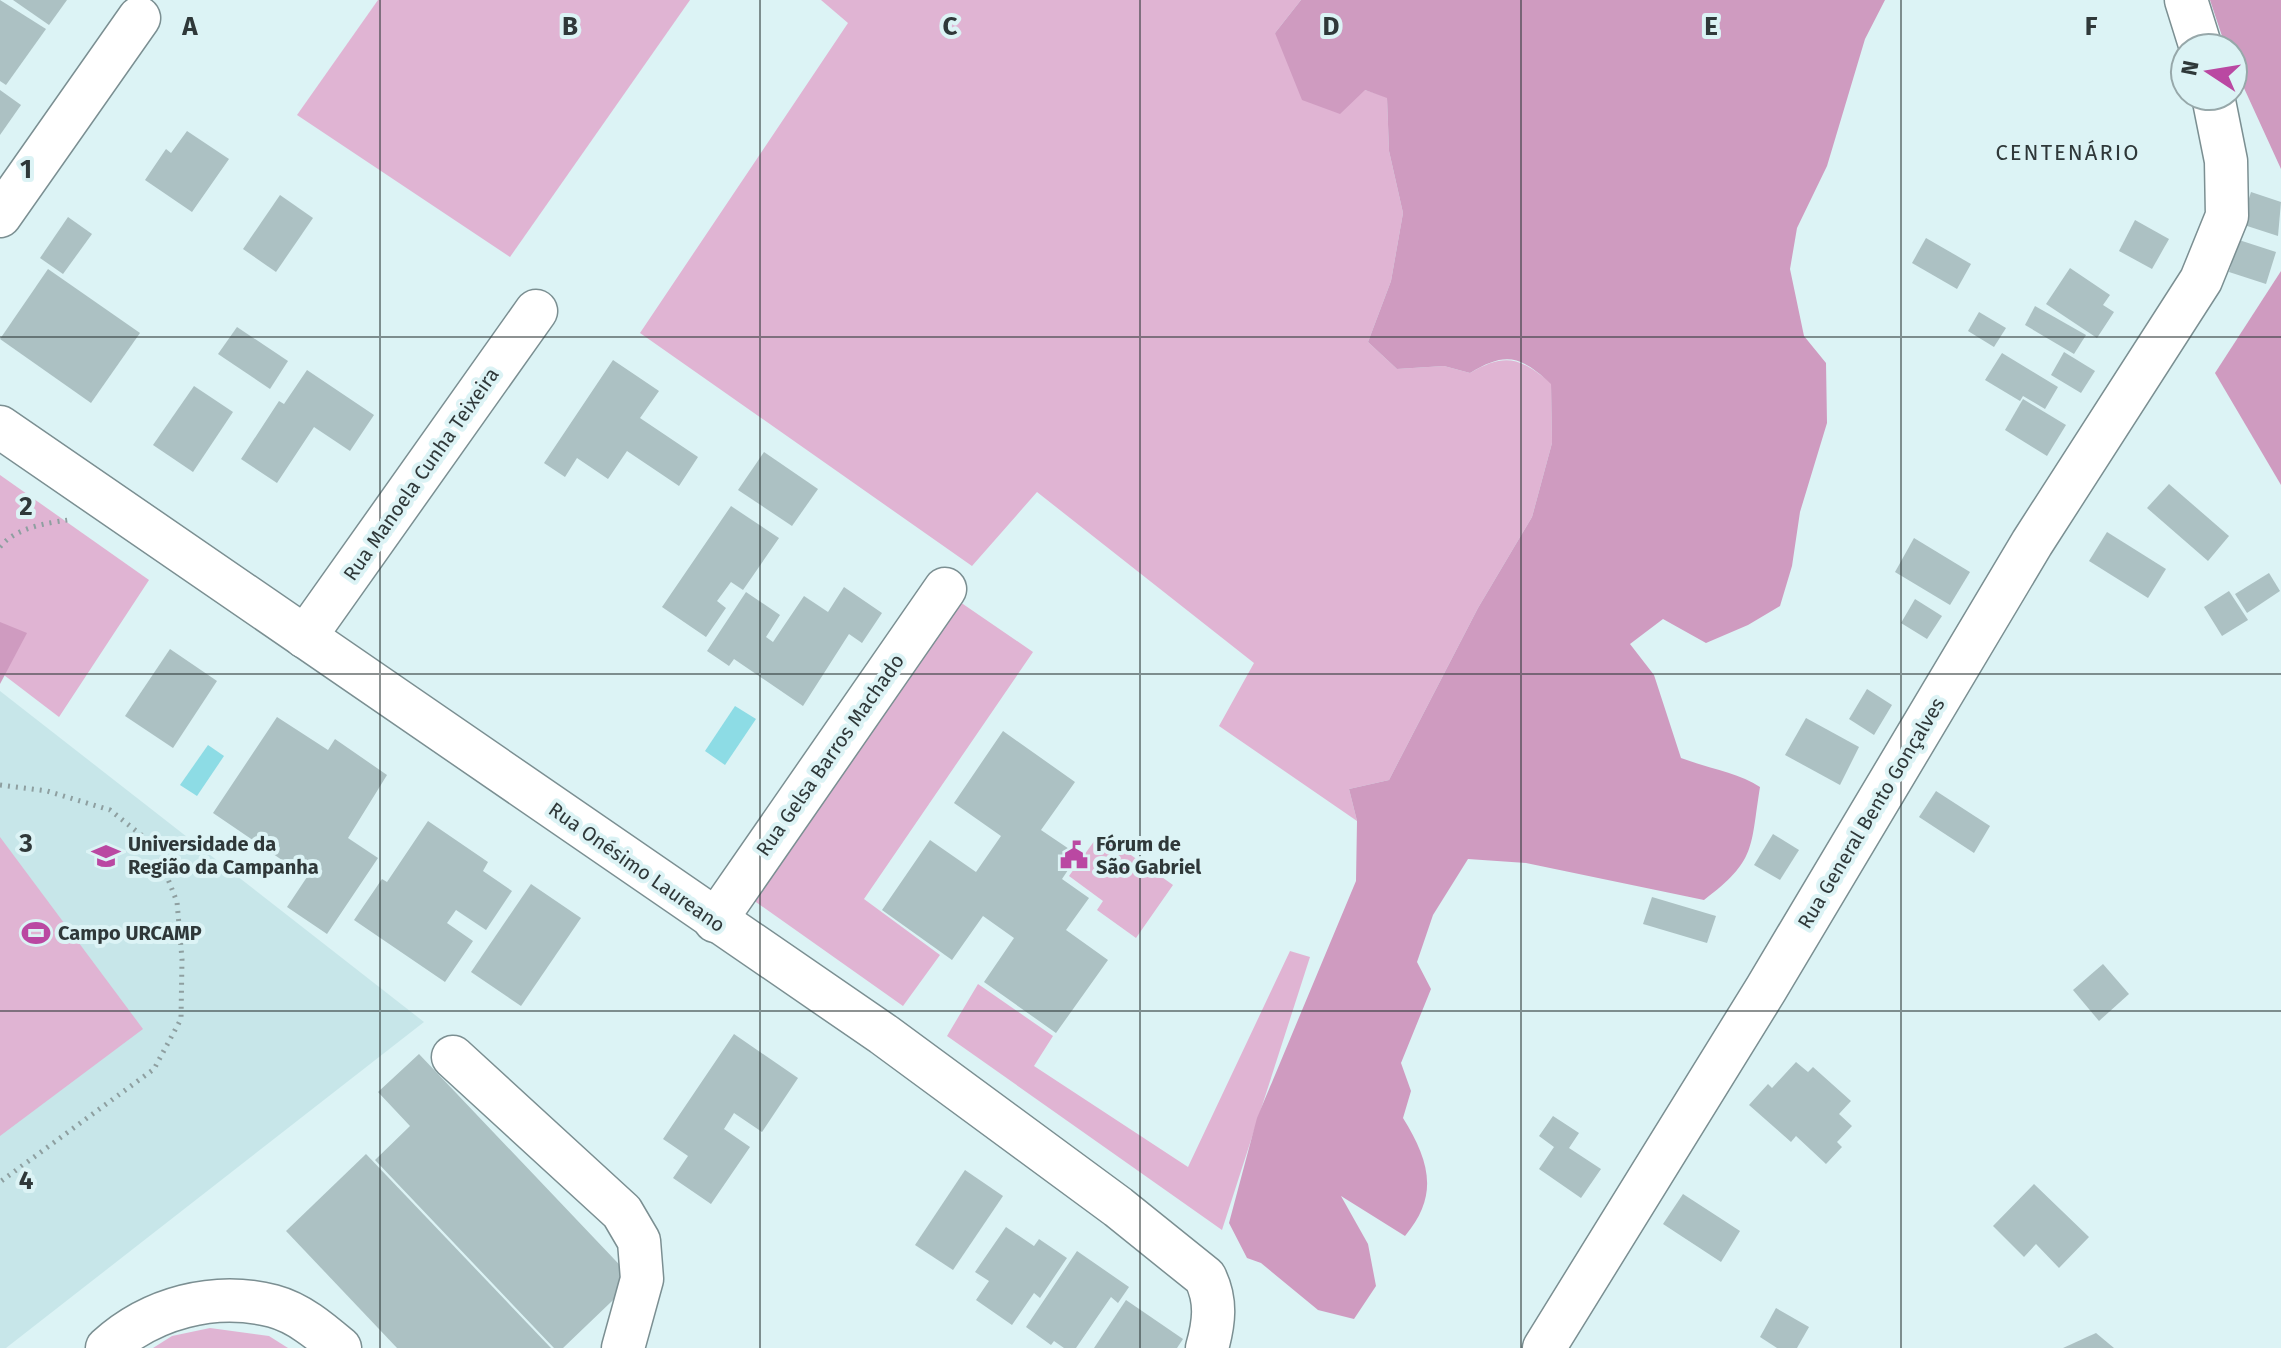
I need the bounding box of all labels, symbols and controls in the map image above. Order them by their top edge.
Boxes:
text: A [181,11,198,42]
text: B [562,11,578,42]
text: C [943,11,958,42]
text: D [1323,11,1340,42]
text: E [1704,11,1718,42]
text: F [2085,11,2098,42]
north arrow [2169,32,2249,112]
text: N [2175,58,2205,78]
district label: CENTENÁRIO [1996,139,2140,166]
text: 1 [20,154,32,185]
street label: Rua Manoela Cunha Teixeira [338,363,504,585]
text: 2 [19,491,33,522]
street label: Rua Gelsa Barros Machado [751,649,909,861]
street label: Rua General Bento Gonçalves [1792,693,1950,933]
street label: Rua Onésimo Laureano [544,797,730,937]
text: 3 [18,828,33,859]
place label: Universidade da Região da Campanha [128,832,319,879]
place label: Fórum de São Gabriel [1096,832,1201,879]
public building icon: Fórum de São Gabriel [1059,840,1089,870]
school or university icon: Universidade da Região da Campanha [91,841,121,871]
sports icon: Campo URCAMP [21,918,51,948]
place label: Campo URCAMP [58,921,202,945]
text: 4 [19,1165,34,1196]

